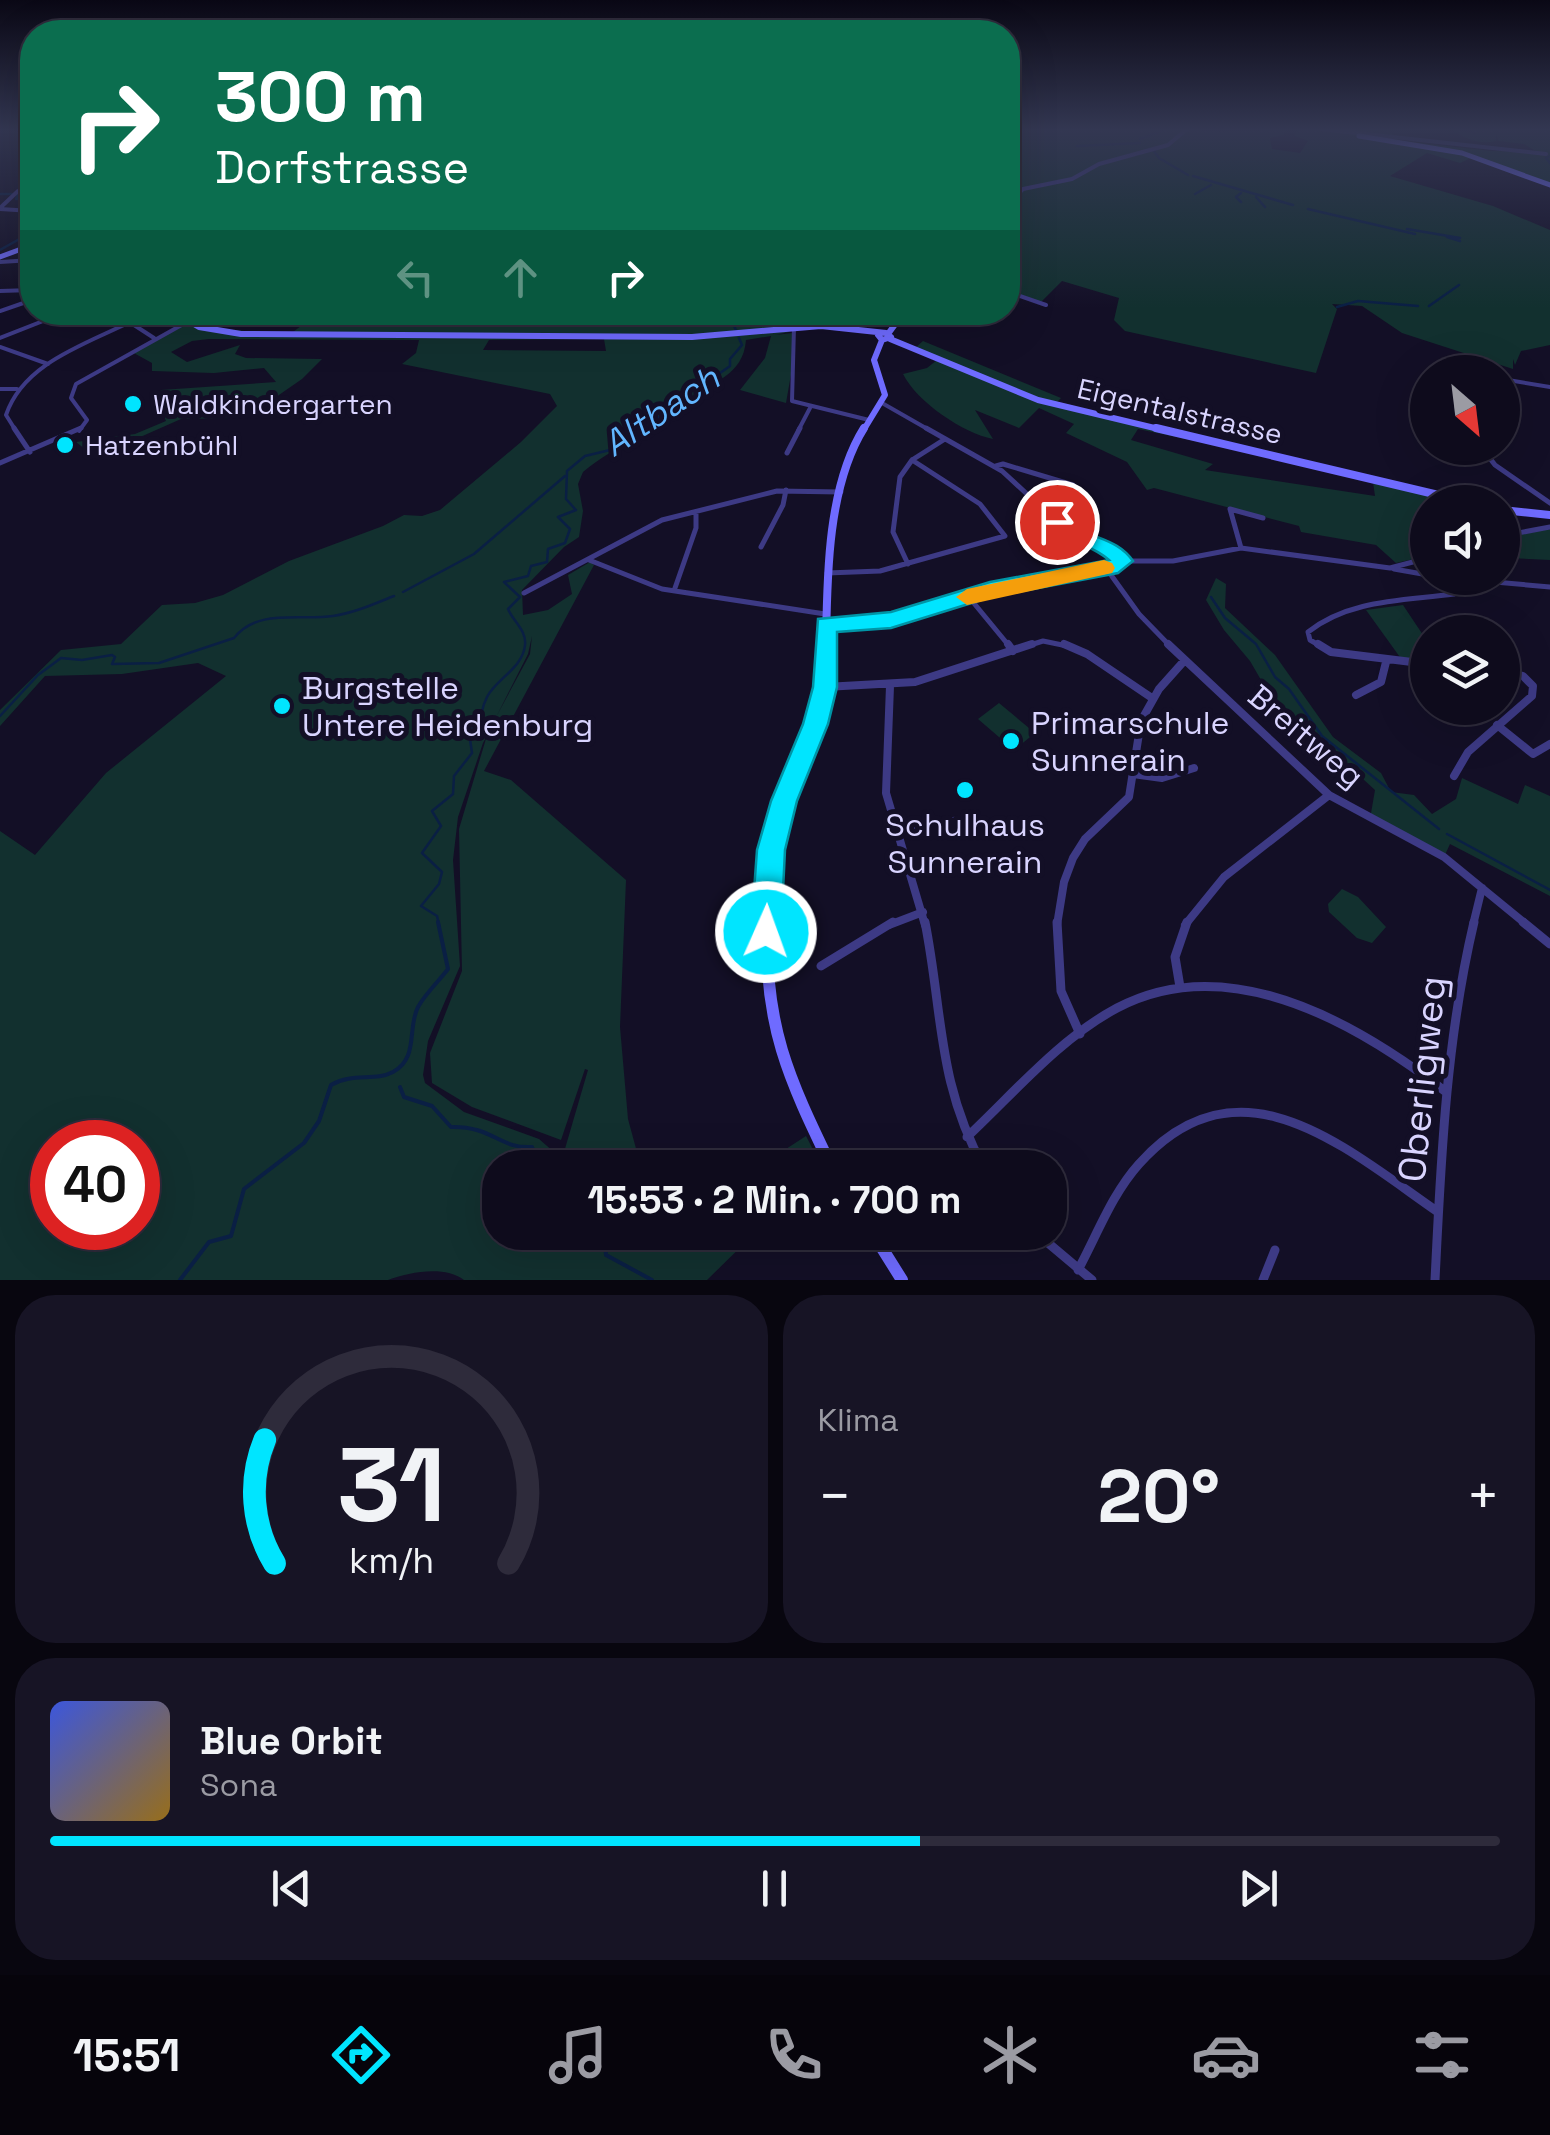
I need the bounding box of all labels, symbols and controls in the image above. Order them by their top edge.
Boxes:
text: 300 m [215,52,426,141]
icon: right [50,60,180,190]
text: Dorfstrasse [215,139,469,196]
icon: left [388,250,443,305]
icon: ahead [493,250,548,305]
icon: right [598,250,653,305]
north arrow [1410,355,1520,465]
map controls [1410,355,1520,725]
water label: Altbach [594,356,728,466]
street label: Eigentalstrasse [1074,370,1286,452]
place label: Waldkindergarten [153,386,393,422]
marker: Waldkindergarten [122,393,144,415]
place label: Hatzenbühl [85,427,238,463]
marker: Hatzenbühl [54,434,76,456]
pin [1015,480,1100,565]
button: sound [1410,485,1520,595]
icon: arrive [1030,495,1085,550]
button: layers [1410,615,1520,725]
place label: Burgstelle Untere Heidenburg [302,668,593,745]
street label: Breitweg [1240,676,1372,796]
marker: Burgstelle Untere Heidenburg [271,695,293,717]
place label: Primarschule Sunnerain [1031,703,1230,780]
marker: Primarschule Sunnerain [1000,730,1022,752]
marker: Schulhaus Sunnerain [954,779,976,801]
place label: Schulhaus Sunnerain [885,805,1045,882]
position arrow [714,880,818,984]
street label: Oberligweg [1387,974,1457,1184]
speed limit sign: 40 [30,1120,160,1250]
text: 15:53 · 2 Min. · 700 m [587,1176,962,1224]
text: Klima [818,1400,899,1440]
text: 31 [337,1419,445,1551]
text: 20° [1097,1448,1220,1544]
text: − [818,1461,852,1531]
text: + [1466,1461,1500,1531]
text: km/h [349,1538,434,1583]
text: Blue Orbit [200,1717,383,1765]
text: Sona [200,1765,277,1805]
icon: previous [264,1861,319,1916]
icon: pause [747,1861,802,1916]
icon: next [1231,1861,1286,1916]
icon: directions [326,2020,396,2090]
icon: music [543,2020,613,2090]
icon: phone [759,2020,829,2090]
icon: climate [975,2020,1045,2090]
icon: car [1191,2020,1261,2090]
icon: filters [1407,2020,1477,2090]
text: 15:51 [73,2027,180,2084]

